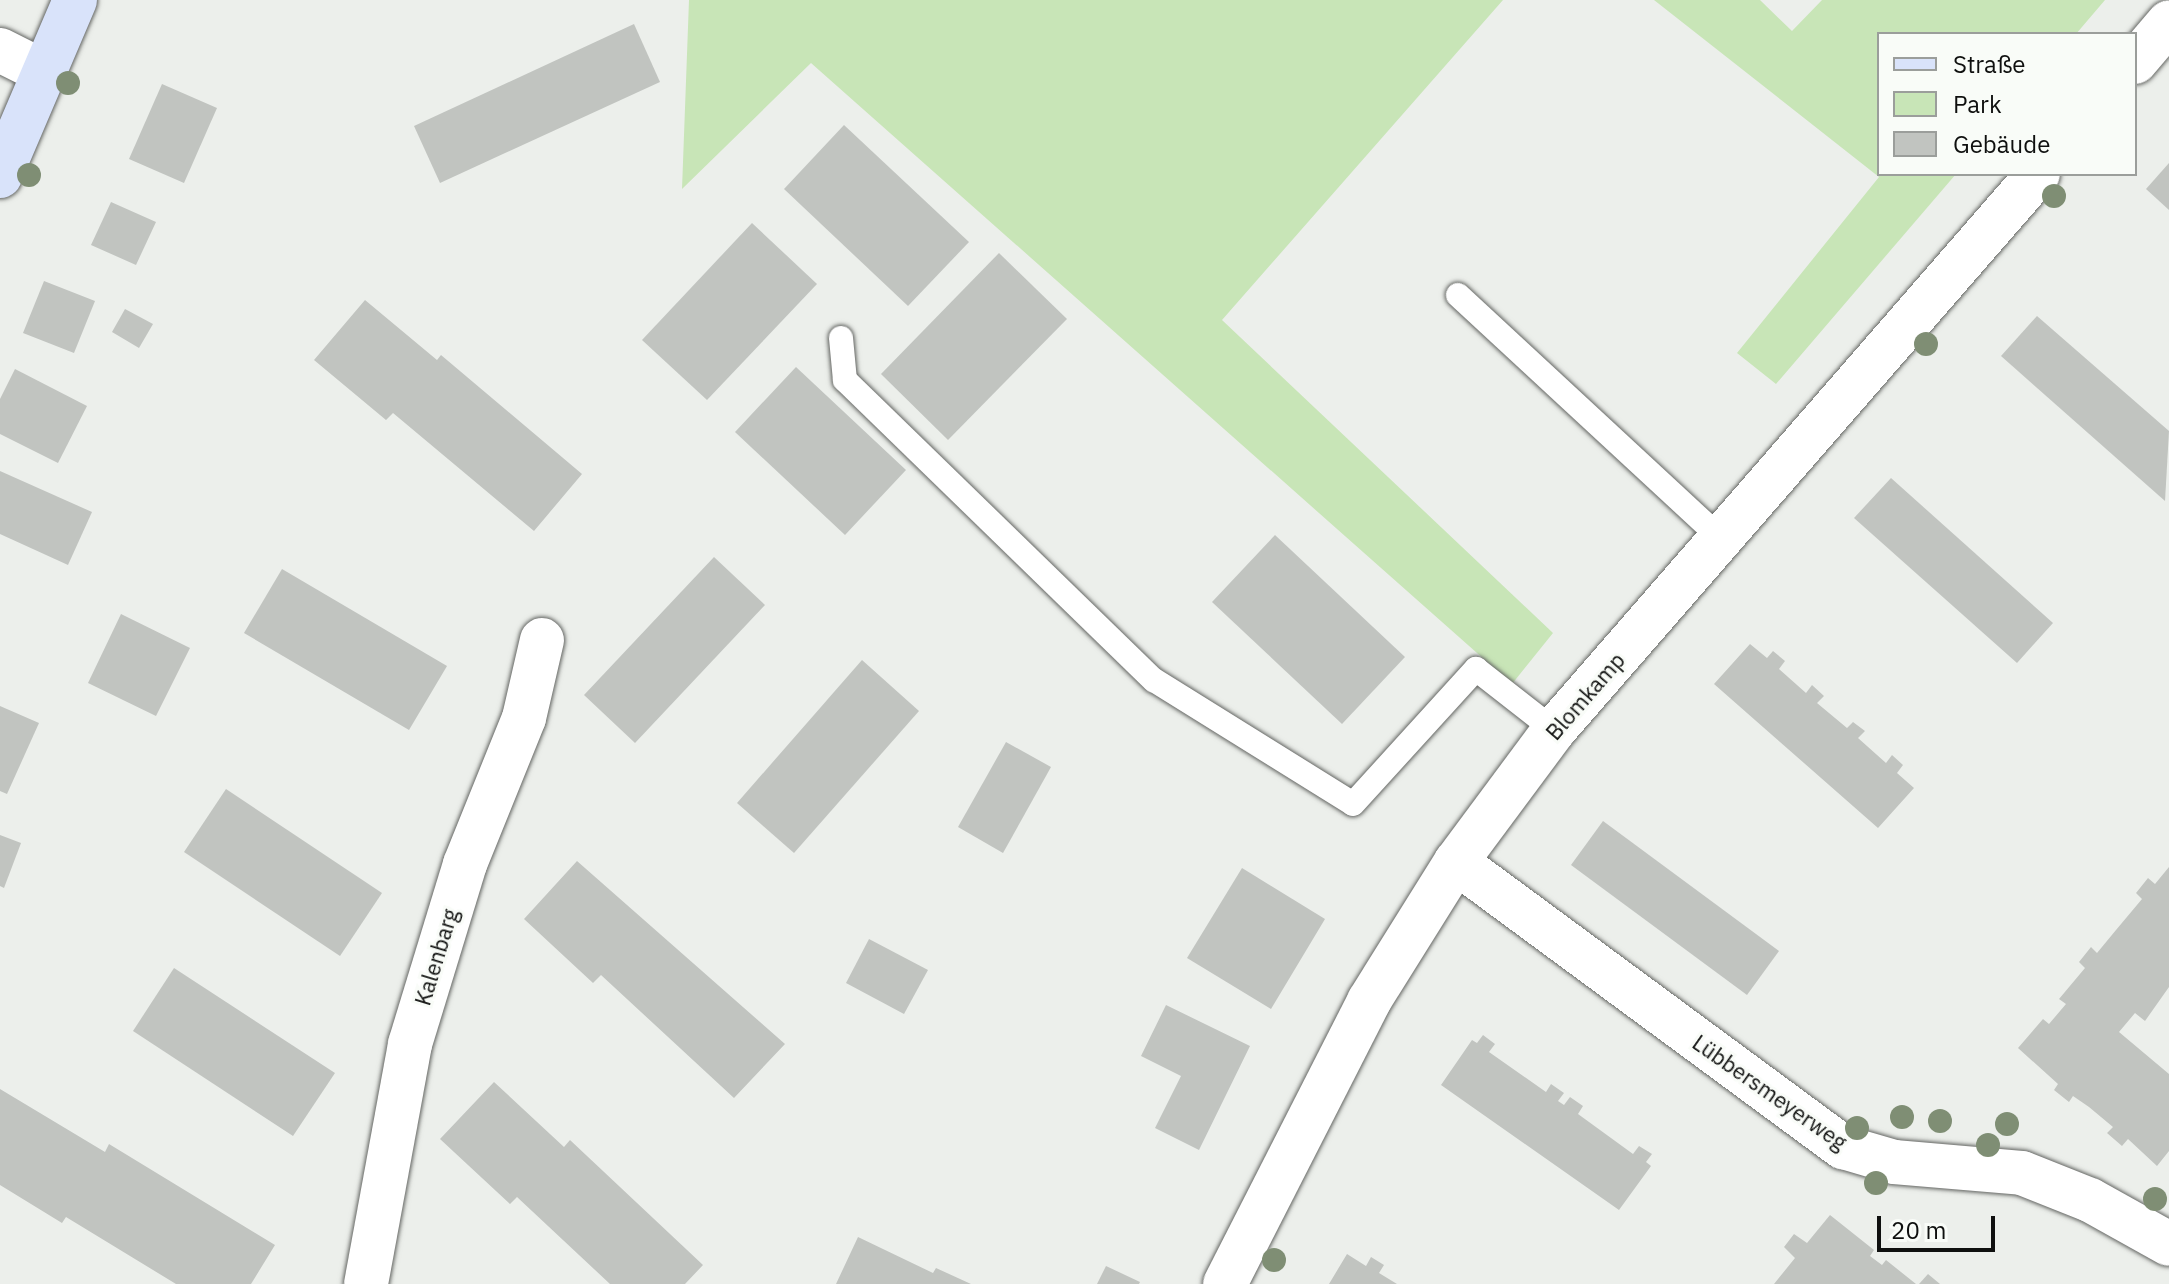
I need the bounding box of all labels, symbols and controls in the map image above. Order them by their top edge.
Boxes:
legend [1877,32,2137,176]
text: Straße [1953,48,2025,80]
text: Park [1953,88,2002,120]
text: Gebäude [1953,128,2050,160]
street label: Blomkamp [1540,647,1630,745]
street label: Kalenbarg [409,906,463,1008]
street label: Lübbersmeyerweg [1688,1029,1852,1155]
scale bar [1881,1200,1999,1250]
text: 20 m [1891,1214,1946,1246]

